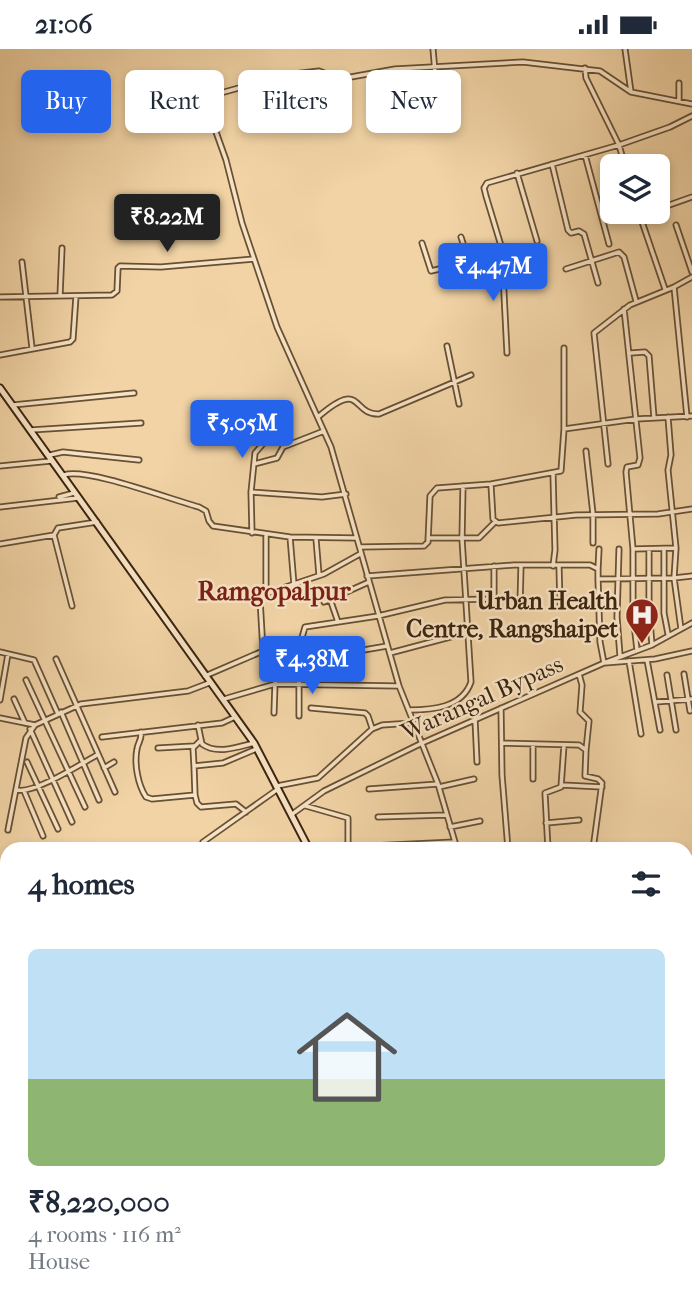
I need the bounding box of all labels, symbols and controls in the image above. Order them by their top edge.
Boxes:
text: 21:06 [35,9,92,40]
chip: Buy [21,70,111,133]
chip: Rent [125,70,224,133]
chip: Filters [238,70,352,133]
chip: New [366,70,461,133]
map controls [600,154,670,224]
button: layers [600,154,670,224]
pin: ₹8.22M [110,195,224,254]
text: ₹8.22M [130,203,204,230]
pin: ₹4.47M [436,243,550,303]
text: ₹4.47M [454,252,532,279]
pin: ₹5.05M [185,401,299,460]
text: ₹5.05M [206,409,278,436]
district label: Ramgopalpur [198,576,351,607]
place label: Urban Health Centre, Rangshaipet [406,587,619,643]
hospital icon: Urban Health Centre, Rangshaipet [623,596,661,645]
pin: ₹4.38M [255,637,369,696]
text: ₹4.38M [275,645,349,672]
street label: Warangal Bypass [396,650,567,747]
icon: filters [627,865,665,903]
text: 4 homes [28,867,135,902]
icon: home [284,994,410,1120]
text: ₹8,220,000 [28,1185,170,1220]
text: 4 rooms · 116 m² [28,1221,181,1248]
text: House [28,1248,90,1275]

